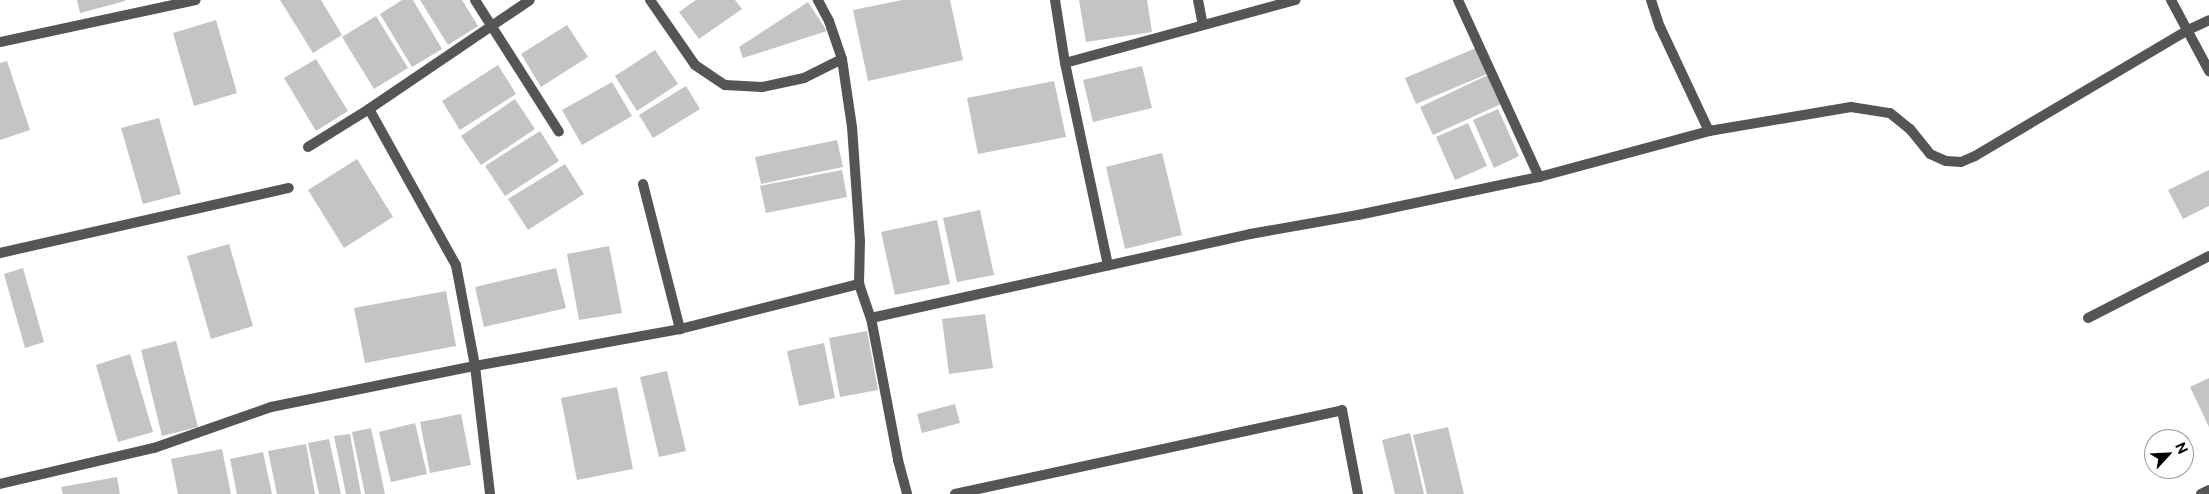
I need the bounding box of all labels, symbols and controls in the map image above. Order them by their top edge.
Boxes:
north arrow [2144,429,2194,479]
text: N [2172,440,2191,456]

